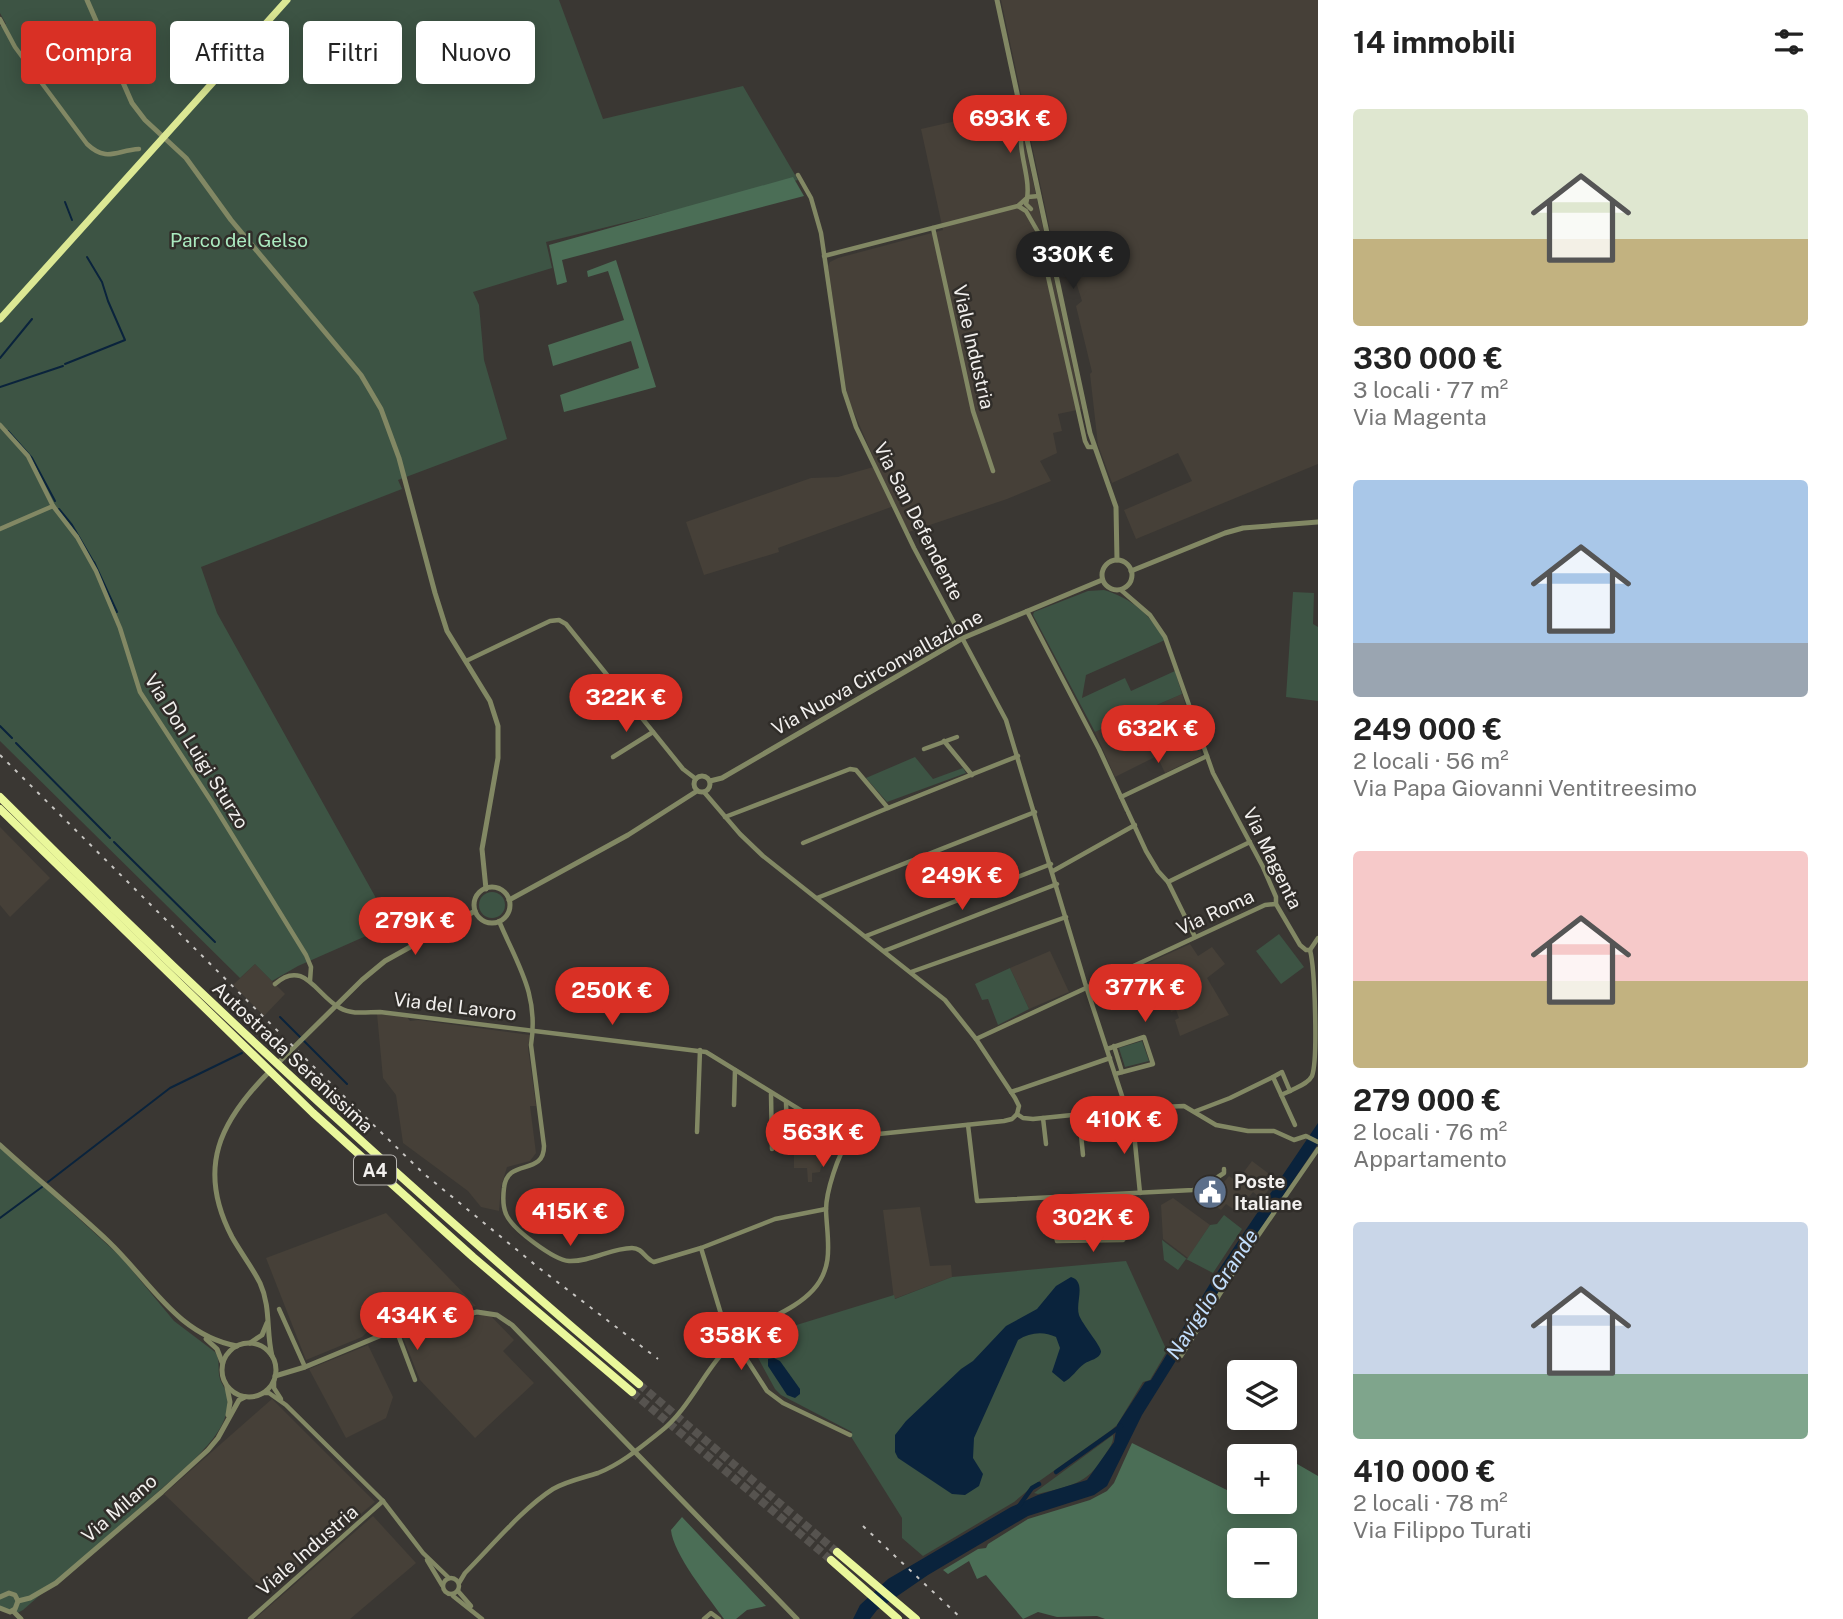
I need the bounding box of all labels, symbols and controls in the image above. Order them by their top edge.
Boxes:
chip: Compra [21,21,156,84]
chip: Affitta [170,21,289,84]
chip: Filtri [303,21,402,84]
chip: Nuovo [416,21,535,84]
icon: filters [1770,23,1808,61]
text: 14 immobili [1353,24,1515,60]
pin: 693K € [953,96,1067,155]
text: 693K € [969,104,1051,131]
icon: home [1518,155,1644,281]
park label: Parco del Gelso [170,229,308,251]
pin: 330K € [1016,232,1130,291]
text: 330K € [1032,240,1114,267]
street label: Viale Industria [949,283,999,411]
text: 330 000 € [1353,340,1503,376]
text: 3 locali · 77 m² [1353,376,1508,403]
text: Via Magenta [1353,403,1487,430]
street label: Via San Defendente [870,438,968,604]
icon: home [1518,526,1644,652]
street label: Via Nuova Circonvallazione [768,605,986,739]
street label: Via Don Luigi Sturzo [140,670,254,832]
pin: 322K € [569,674,683,734]
text: 322K € [585,683,667,710]
pin: 632K € [1101,706,1215,765]
text: 249 000 € [1353,711,1502,747]
text: 632K € [1117,714,1199,741]
text: 2 locali · 56 m² [1353,747,1509,774]
text: Via Papa Giovanni Ventitreesimo [1353,774,1697,801]
street label: Via Magenta [1239,803,1307,913]
pin: 249K € [905,852,1019,912]
text: 249K € [921,861,1003,888]
street label: Via Roma [1173,885,1257,939]
icon: home [1518,897,1644,1023]
pin: 279K € [358,898,472,957]
text: 279K € [375,906,455,933]
pin: 377K € [1088,964,1202,1024]
pin: 250K € [555,968,669,1027]
text: 377K € [1105,973,1185,1000]
text: 250K € [571,976,653,1003]
street label: Autostrada Serenissima [208,977,378,1137]
street label: Via del Lavoro [392,988,518,1024]
text: 279 000 € [1353,1082,1501,1118]
pin: 410K € [1067,1096,1181,1156]
text: 410K € [1086,1105,1162,1132]
pin: 563K € [766,1110,880,1169]
text: 563K € [782,1118,864,1145]
text: 2 locali · 76 m² [1353,1118,1507,1145]
text: Appartamento [1353,1145,1507,1172]
road number: A4 [354,1156,396,1184]
place label: Poste Italiane [1234,1170,1303,1214]
public building icon: Poste Italiane [1191,1173,1229,1211]
pin: 415K € [513,1188,627,1248]
pin: 302K € [1036,1194,1150,1254]
text: 415K € [531,1197,609,1224]
text: 302K € [1052,1203,1134,1230]
water label: Naviglio Grande [1161,1224,1263,1364]
icon: home [1518,1268,1644,1394]
pin: 434K € [360,1292,474,1352]
text: 434K € [376,1301,458,1328]
pin: 358K € [684,1312,798,1372]
text: 358K € [700,1321,782,1348]
map controls [1227,1360,1297,1598]
button: layers [1227,1360,1297,1430]
button: + [1227,1444,1297,1514]
text: 410 000 € [1353,1453,1496,1489]
street label: Via Milano [77,1469,161,1547]
text: 2 locali · 78 m² [1353,1489,1508,1516]
street label: Viale Industria [252,1500,362,1600]
text: Via Filippo Turati [1353,1516,1532,1543]
button: − [1227,1528,1297,1598]

